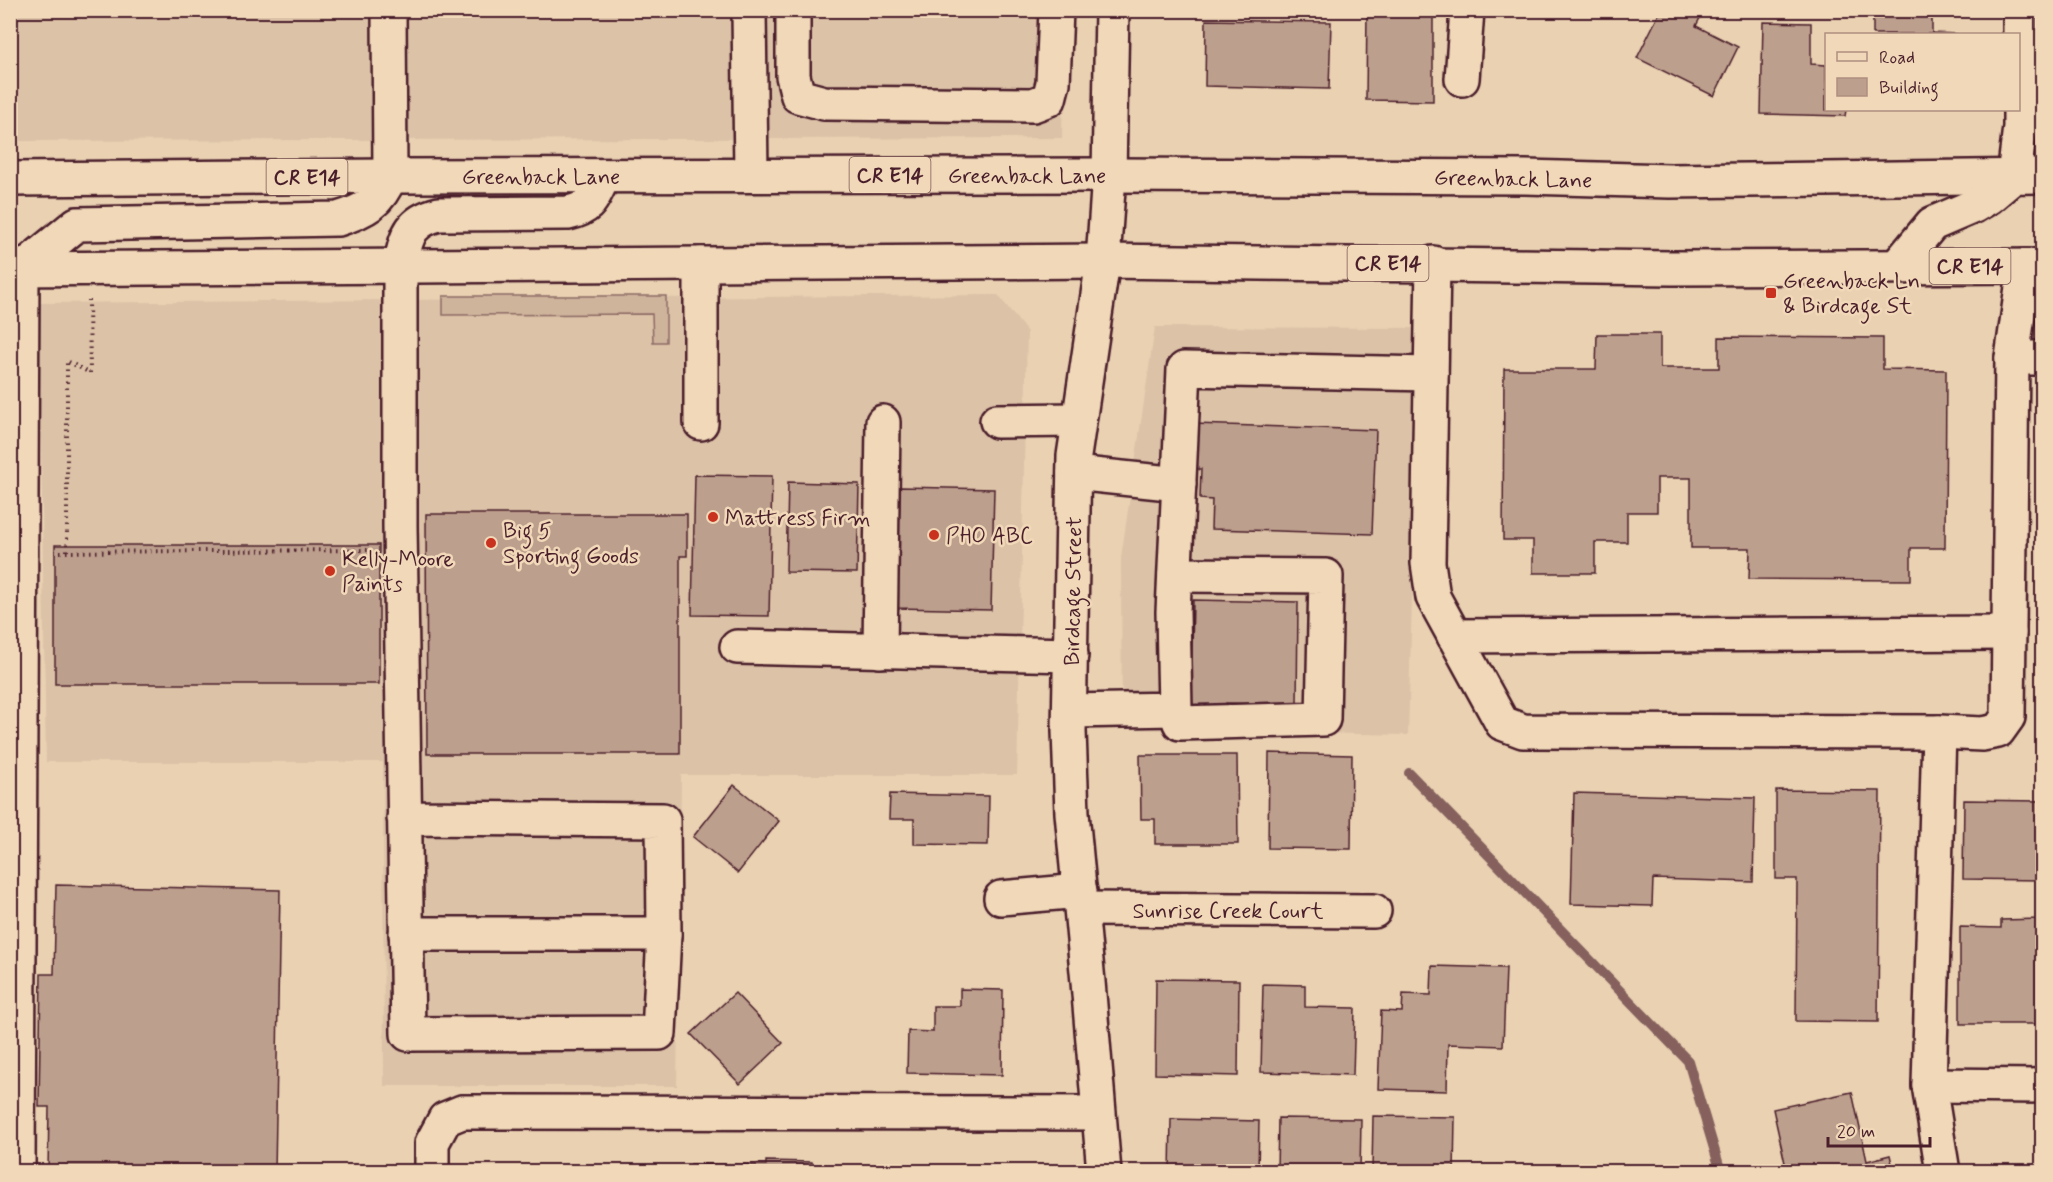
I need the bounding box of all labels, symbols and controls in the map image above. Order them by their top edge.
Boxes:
legend [1825,33,2020,111]
text: Road [1879,46,1915,70]
text: Building [1879,76,1939,102]
road number: CR E14 [850,157,930,193]
road number: CR E14 [266,159,348,195]
street label: Greenback Lane [948,163,1106,191]
street label: Greenback Lane [462,164,620,192]
street label: Greenback Lane [1434,165,1592,195]
road number: CR E14 [1348,245,1428,281]
road number: CR E14 [1930,248,2010,284]
place label: Greenback Ln & Birdcage St [1783,268,1920,324]
marker: Greenback Ln & Birdcage St [1764,286,1778,300]
place label: Mattress Firm [725,505,871,533]
marker: Mattress Firm [706,510,720,524]
street label: Birdcage Street [1059,516,1092,666]
place label: Big 5 Sporting Goods [503,518,639,574]
place label: PHO ABC [946,523,1033,551]
marker: PHO ABC [927,528,941,542]
marker: Big 5 Sporting Goods [484,536,498,550]
place label: Kelly-Moore Paints [342,546,454,599]
marker: Kelly-Moore Paints [323,564,337,578]
street label: Sunrise Creek Court [1133,898,1324,926]
scale bar [1828,1110,1930,1148]
text: 20 m [1837,1120,1875,1144]

